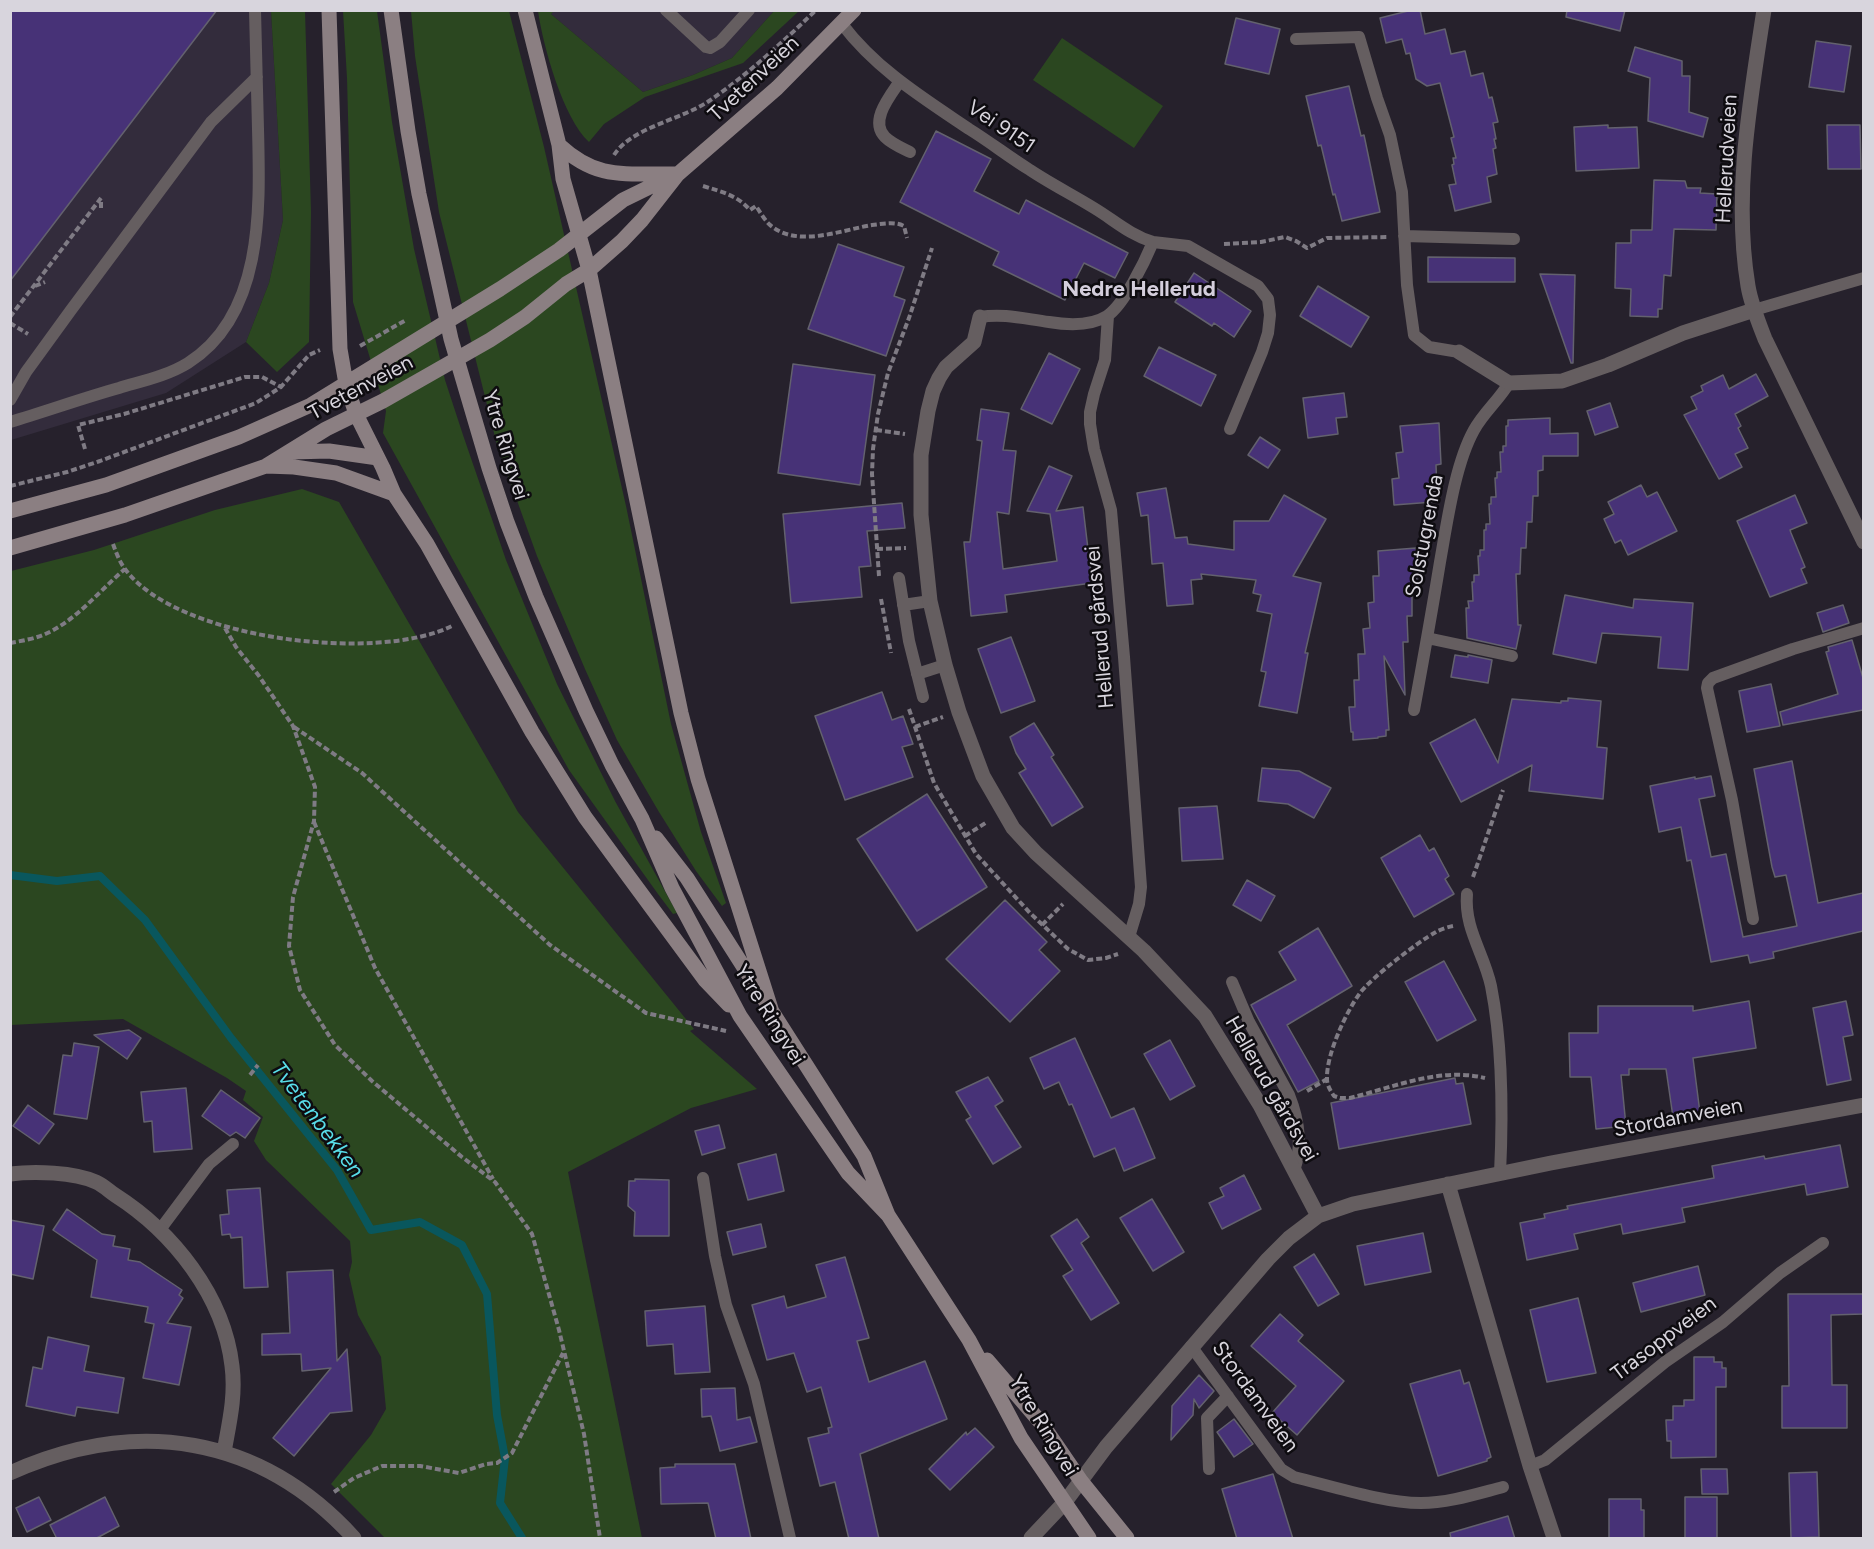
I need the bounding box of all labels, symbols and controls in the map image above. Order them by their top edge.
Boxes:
street label: Tvetenveien [704,31,804,127]
street label: Hellerudveien [1711,94,1743,224]
street label: Vei 9151 [962,95,1040,159]
district label: Nedre Hellerud [1062,277,1216,303]
street label: Tvetenveien [304,350,418,426]
street label: Ytre Ringvei [476,387,534,503]
street label: Solstugrenda [1401,472,1449,600]
street label: Hellerud gårdsvei [1080,544,1120,710]
street label: Ytre Ringvei [728,960,810,1070]
street label: Hellerud gårdsvei [1219,1012,1323,1166]
water label: Tvetenbekken [265,1057,369,1183]
street label: Stordamveien [1611,1093,1745,1143]
street label: Trasoppveien [1606,1291,1722,1387]
street label: Stordamveien [1206,1337,1304,1457]
street label: Ytre Ringvei [1003,1371,1083,1481]

